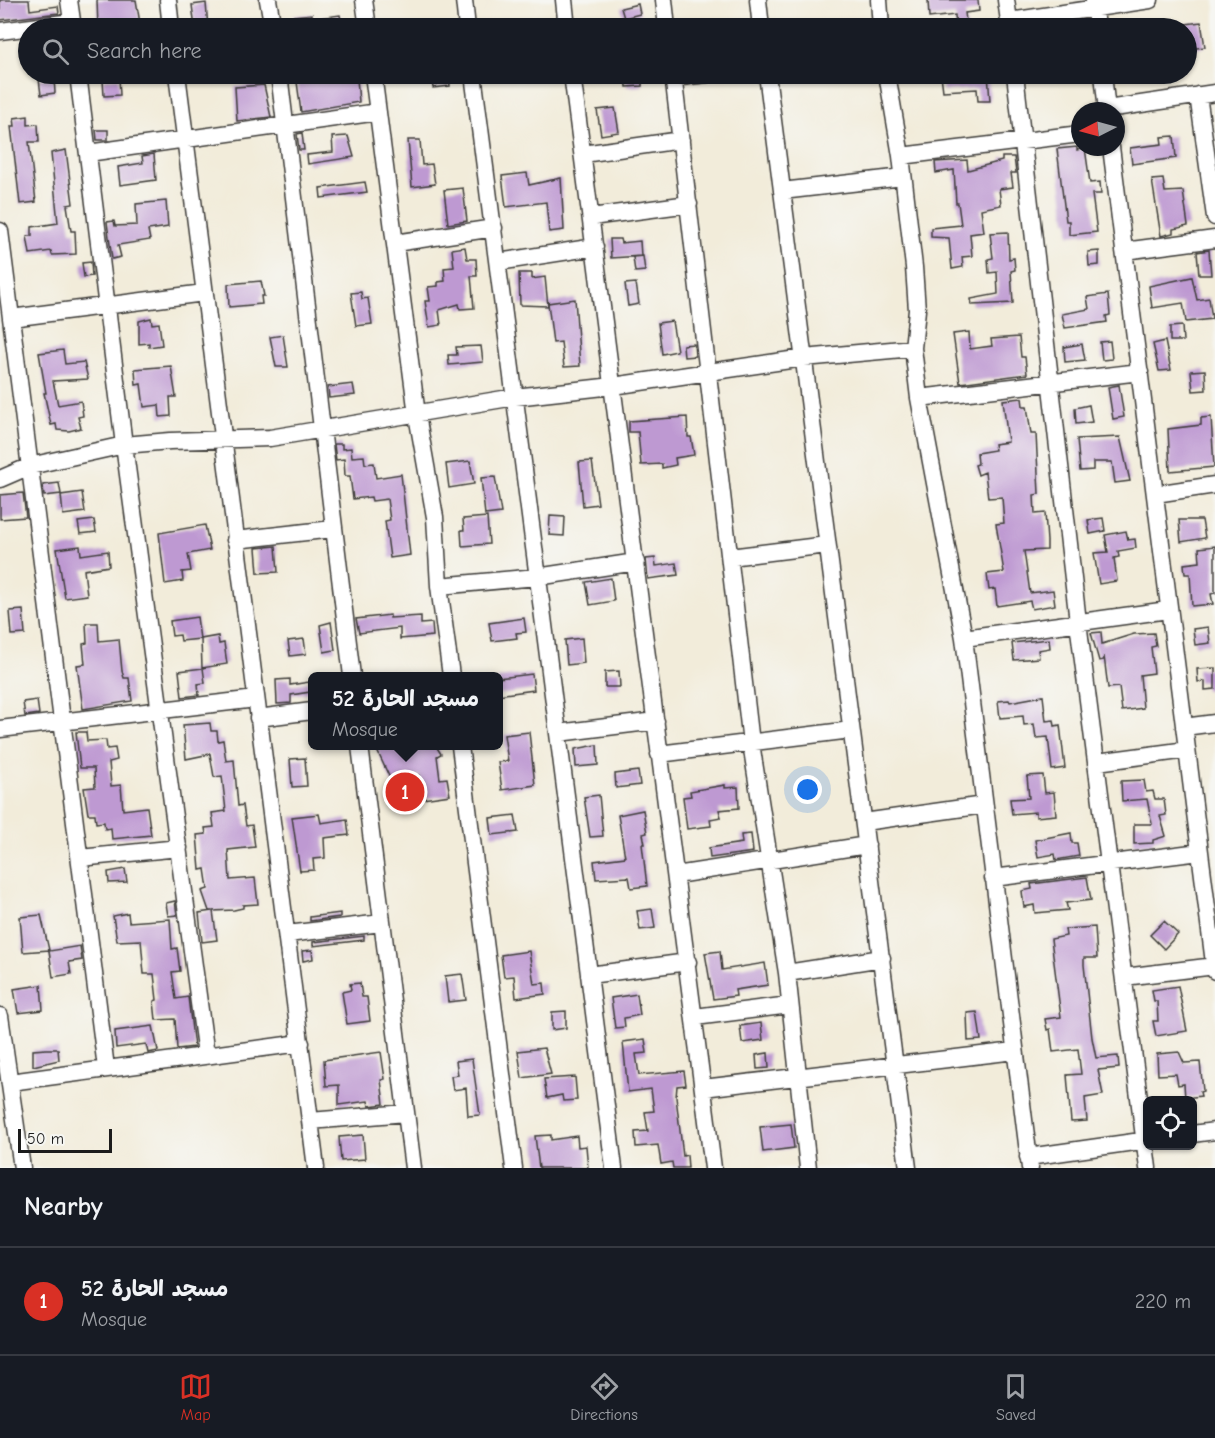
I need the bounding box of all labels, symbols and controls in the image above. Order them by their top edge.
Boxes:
search box [18,18,1197,84]
icon: search [39,35,72,68]
text: Search here [87,38,202,64]
north arrow [1071,102,1125,156]
popup [308,672,503,750]
text: مسجد الحارة 52 [332,686,479,712]
text: Mosque [332,718,398,741]
pin: 1 [386,770,424,814]
your location [793,775,822,804]
map controls [1143,1096,1197,1150]
button: locate [1143,1096,1197,1150]
scale bar [18,1126,112,1154]
text: 50 m [27,1130,64,1148]
text: Nearby [24,1192,103,1222]
text: مسجد الحارة 52 [81,1276,228,1302]
text: 1 [40,1290,47,1313]
text: 220 m [1135,1290,1191,1313]
text: Mosque [81,1308,147,1331]
tab: Map [179,1370,212,1424]
tab: Directions [570,1370,638,1424]
tab: Saved [996,1370,1036,1424]

